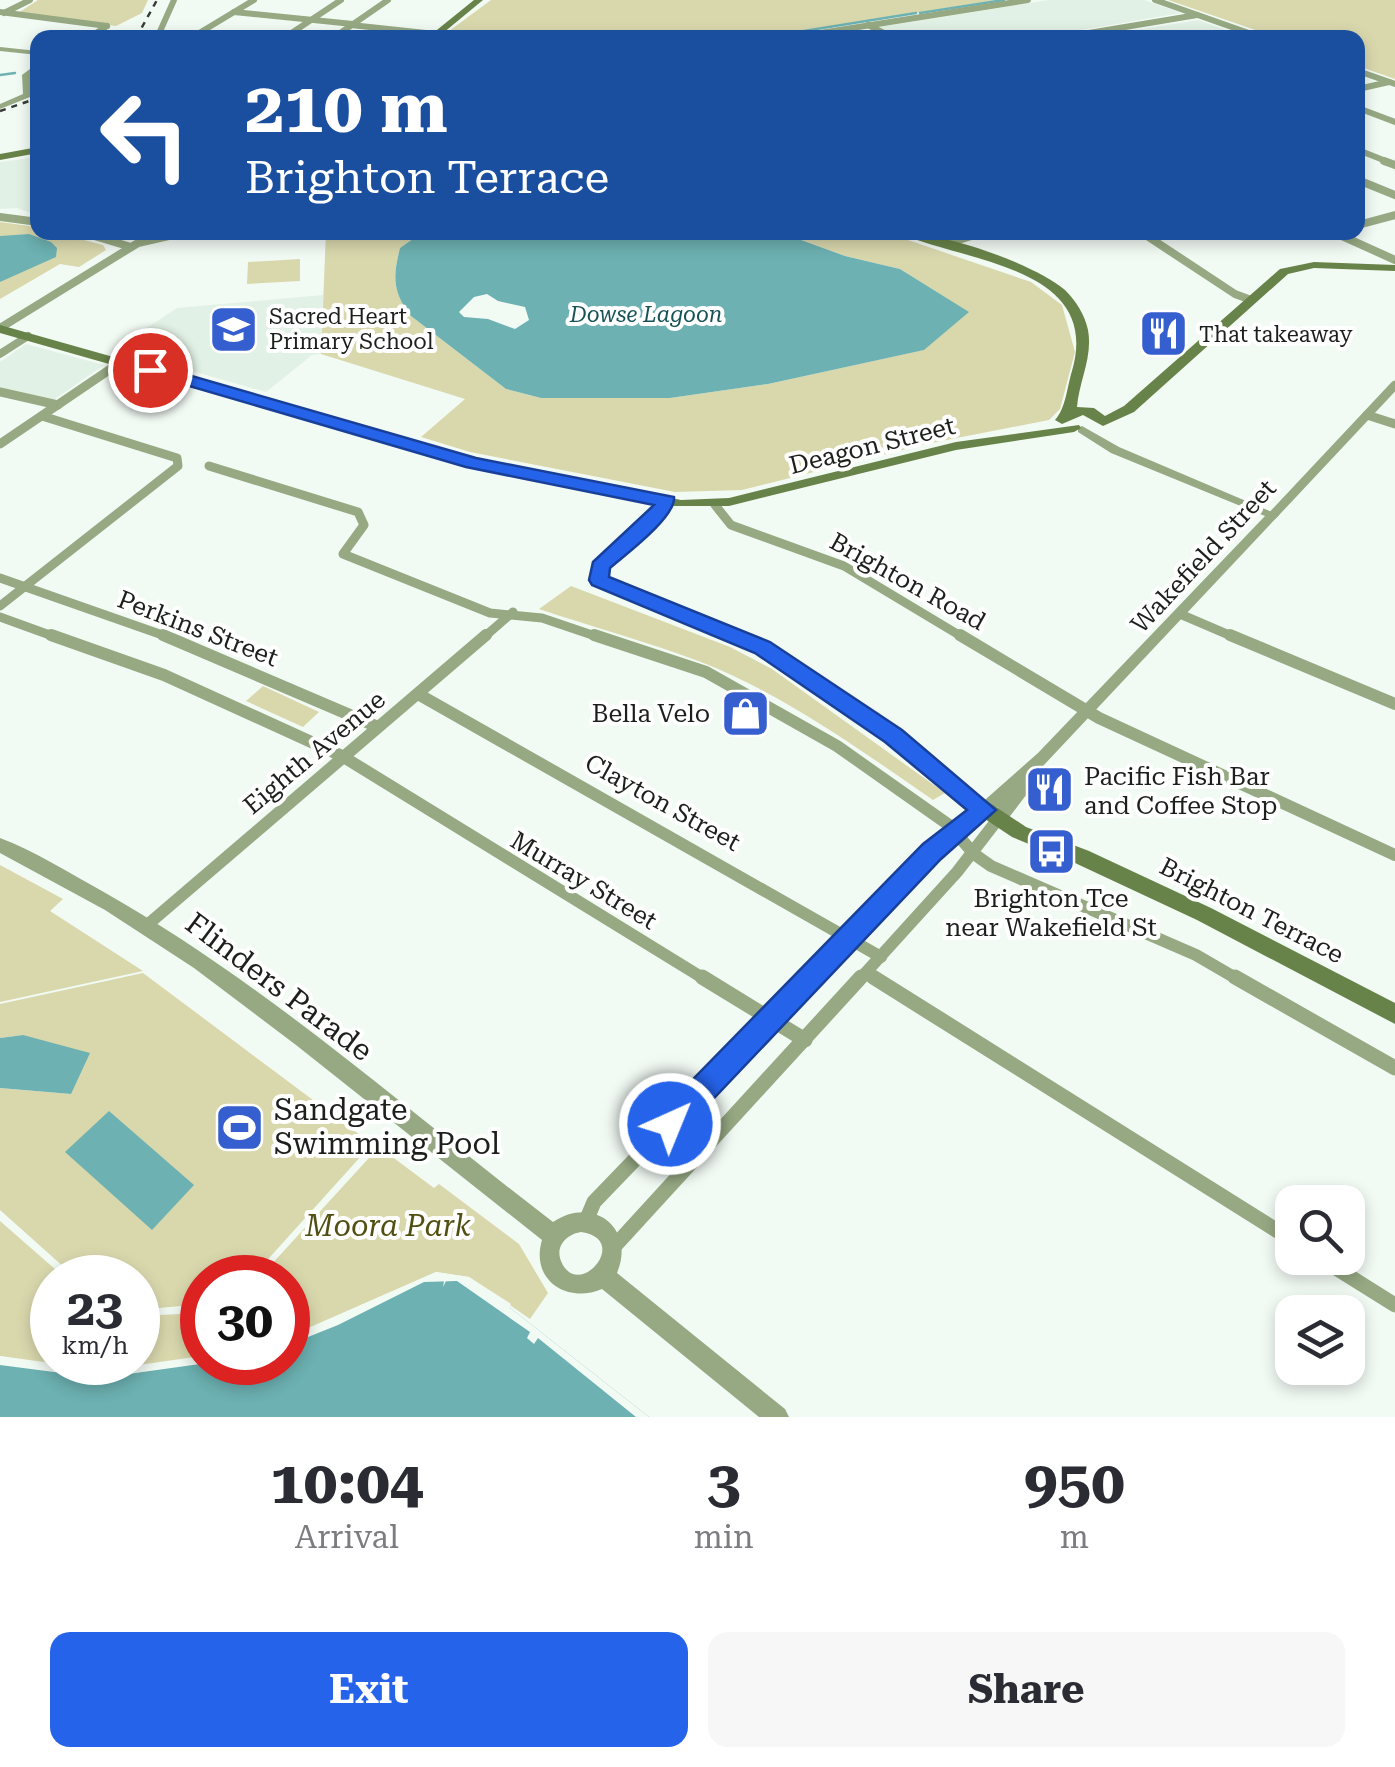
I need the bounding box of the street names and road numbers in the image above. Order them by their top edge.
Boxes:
street label: Deagon Street [786,411,958,480]
street label: Wakefield Street [1125,474,1282,639]
street label: Brighton Road [825,527,991,636]
street label: Perkins Street [114,585,282,672]
street label: Eighth Avenue [238,685,391,820]
street label: Clayton Street [580,748,745,857]
street label: Murray Street [505,825,662,935]
street label: Brighton Terrace [1155,852,1348,969]
street label: Flinders Parade [179,905,379,1068]

